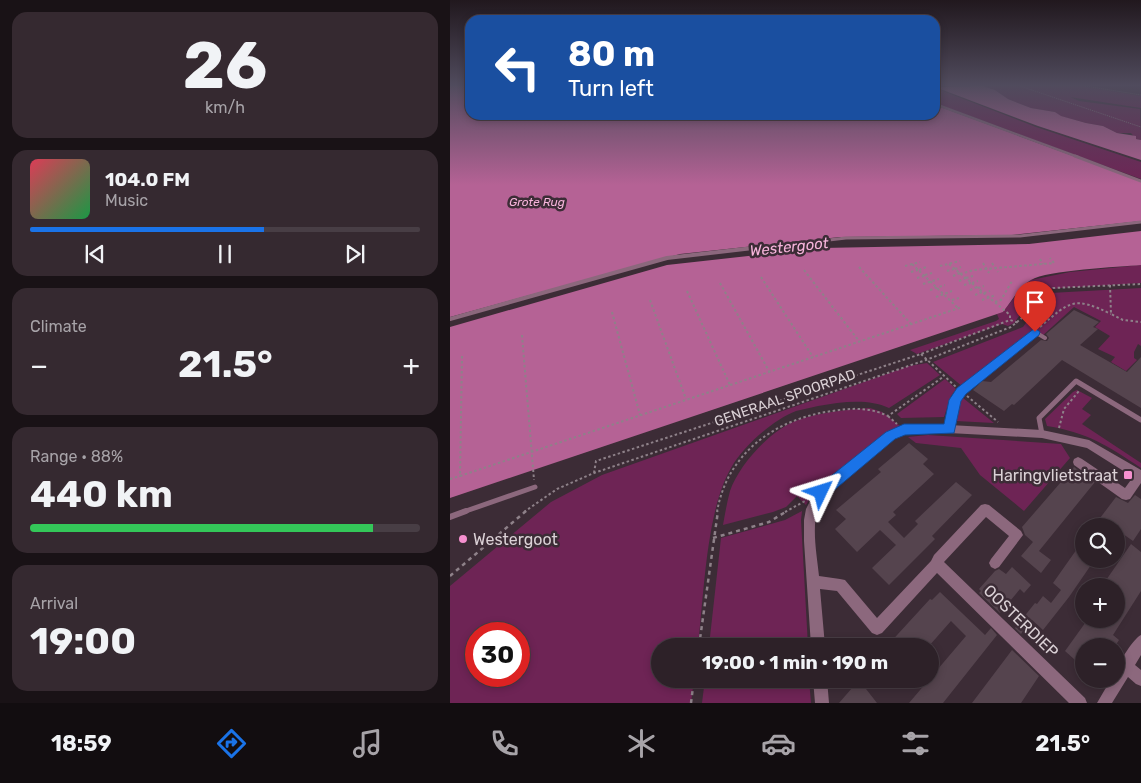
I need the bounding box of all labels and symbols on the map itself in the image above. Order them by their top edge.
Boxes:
water label: Grote Rug [509,195,565,209]
water label: Westergoot [749,234,830,260]
pin [1014,281,1056,332]
street label: GENERAAL SPOORPAD [712,366,858,430]
position arrow [794,465,846,517]
place label: Haringvlietstraat [993,466,1118,485]
marker: Haringvlietstraat [1122,469,1134,481]
place label: Westergoot [473,530,558,549]
marker: Westergoot [457,533,469,545]
street label: OOSTERDIEP [980,581,1062,661]
speed limit sign: 30 [465,622,530,687]

